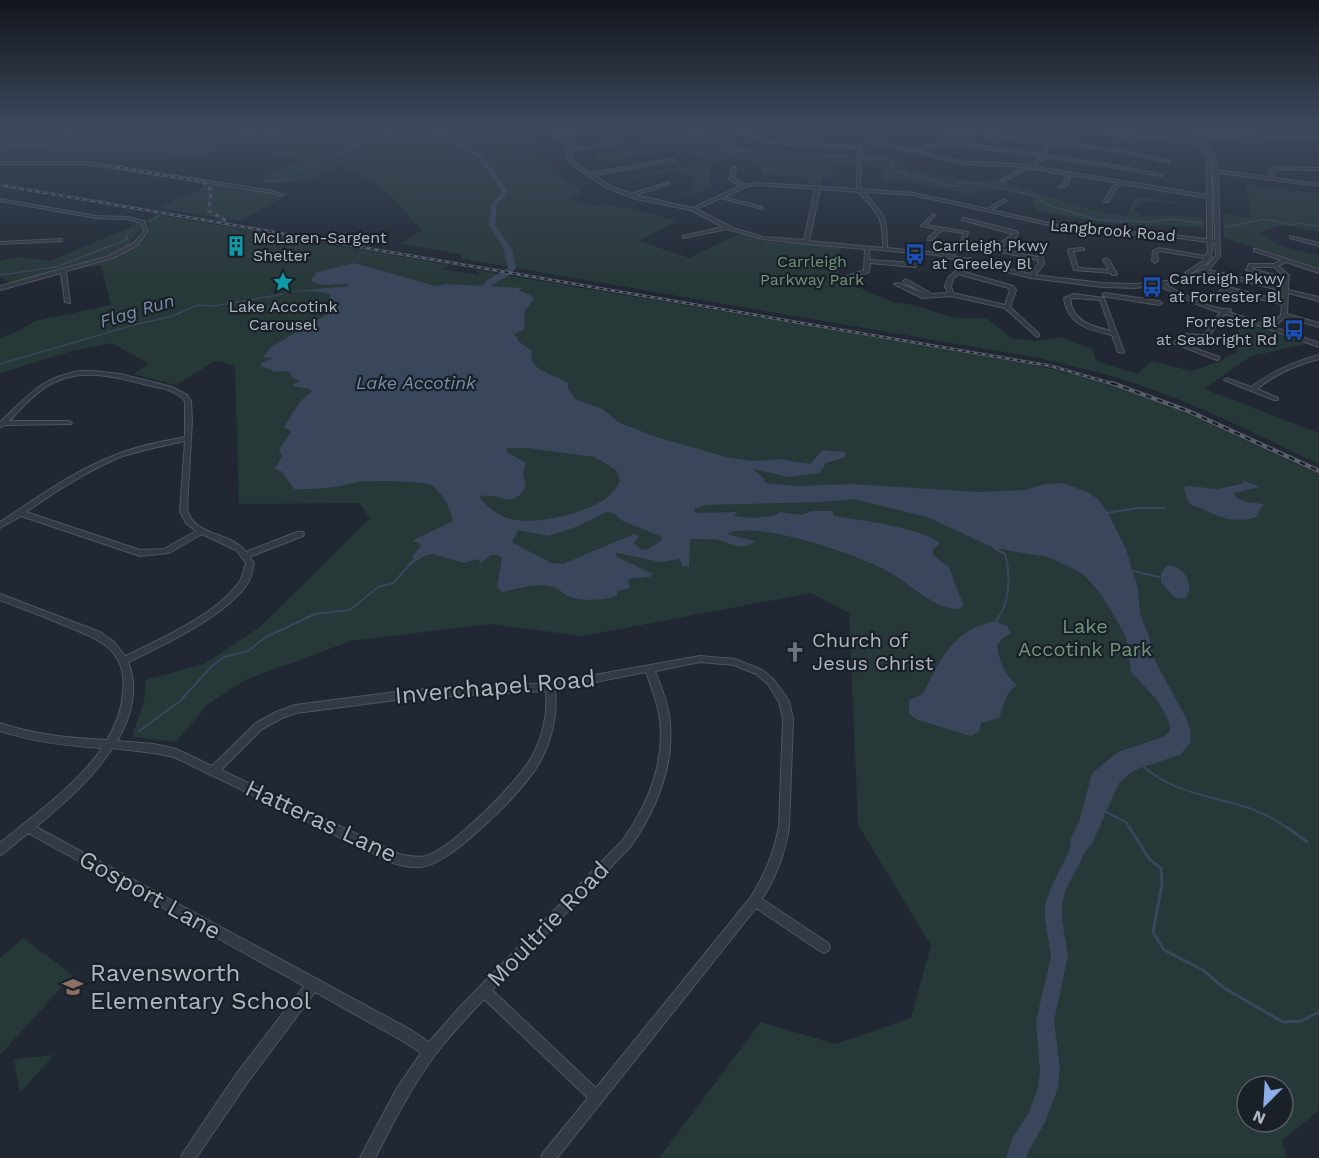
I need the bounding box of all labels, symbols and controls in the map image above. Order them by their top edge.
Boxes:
street label: Langbrook Road [1049,216,1176,245]
place label: McLaren-Sargent Shelter [253,228,387,265]
building icon: McLaren-Sargent Shelter [224,234,248,258]
place label: Carrleigh Pkwy at Greeley Bl [932,236,1049,273]
bus stop icon: Carrleigh Pkwy at Greeley Bl [903,242,927,266]
park label: Carrleigh Parkway Park [760,252,864,289]
place label: Carrleigh Pkwy at Forrester Bl [1169,269,1286,306]
place icon: Lake Accotink Carousel [271,270,295,294]
bus stop icon: Carrleigh Pkwy at Forrester Bl [1140,275,1164,299]
water label: Flag Run [97,289,177,332]
place label: Lake Accotink Carousel [228,297,338,334]
place label: Forrester Bl at Seabright Rd [1156,312,1277,349]
bus stop icon: Forrester Bl at Seabright Rd [1282,318,1306,342]
water label: Lake Accotink [356,372,477,393]
park label: Lake Accotink Park [1018,614,1152,661]
place label: Church of Jesus Christ [812,628,934,675]
church icon: Church of Jesus Christ [783,640,807,664]
street label: Inverchapel Road [394,664,596,710]
street label: Hatteras Lane [241,774,401,868]
street label: Gosport Lane [74,844,226,946]
street label: Moultrie Road [481,856,615,992]
place label: Ravensworth Elementary School [90,959,312,1015]
school or university icon: Ravensworth Elementary School [61,975,85,999]
north arrow [1235,1074,1295,1134]
text: N [1250,1106,1268,1128]

